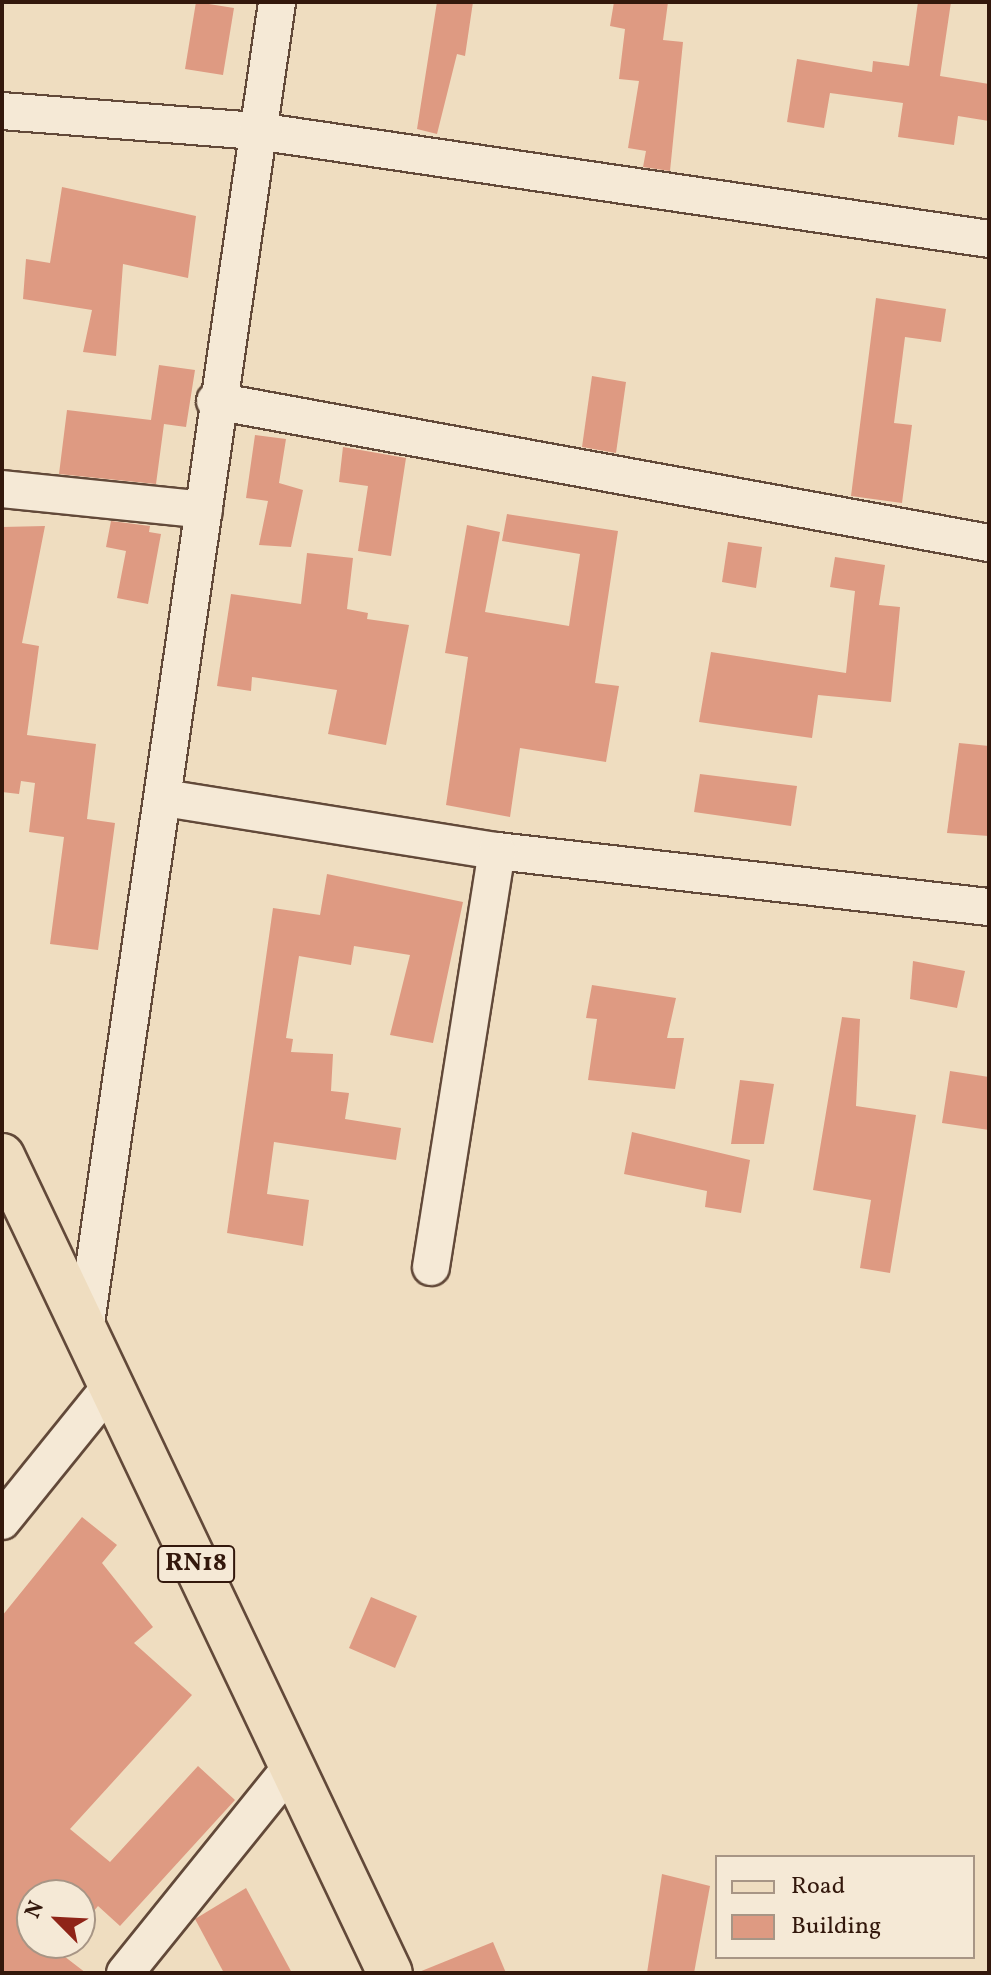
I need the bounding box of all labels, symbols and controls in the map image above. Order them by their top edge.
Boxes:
road number: RN18 [156,1542,236,1586]
legend [715,1855,975,1959]
text: Road [791,1870,845,1904]
north arrow [16,1879,96,1959]
text: N [18,1896,53,1923]
text: Building [791,1910,881,1944]

